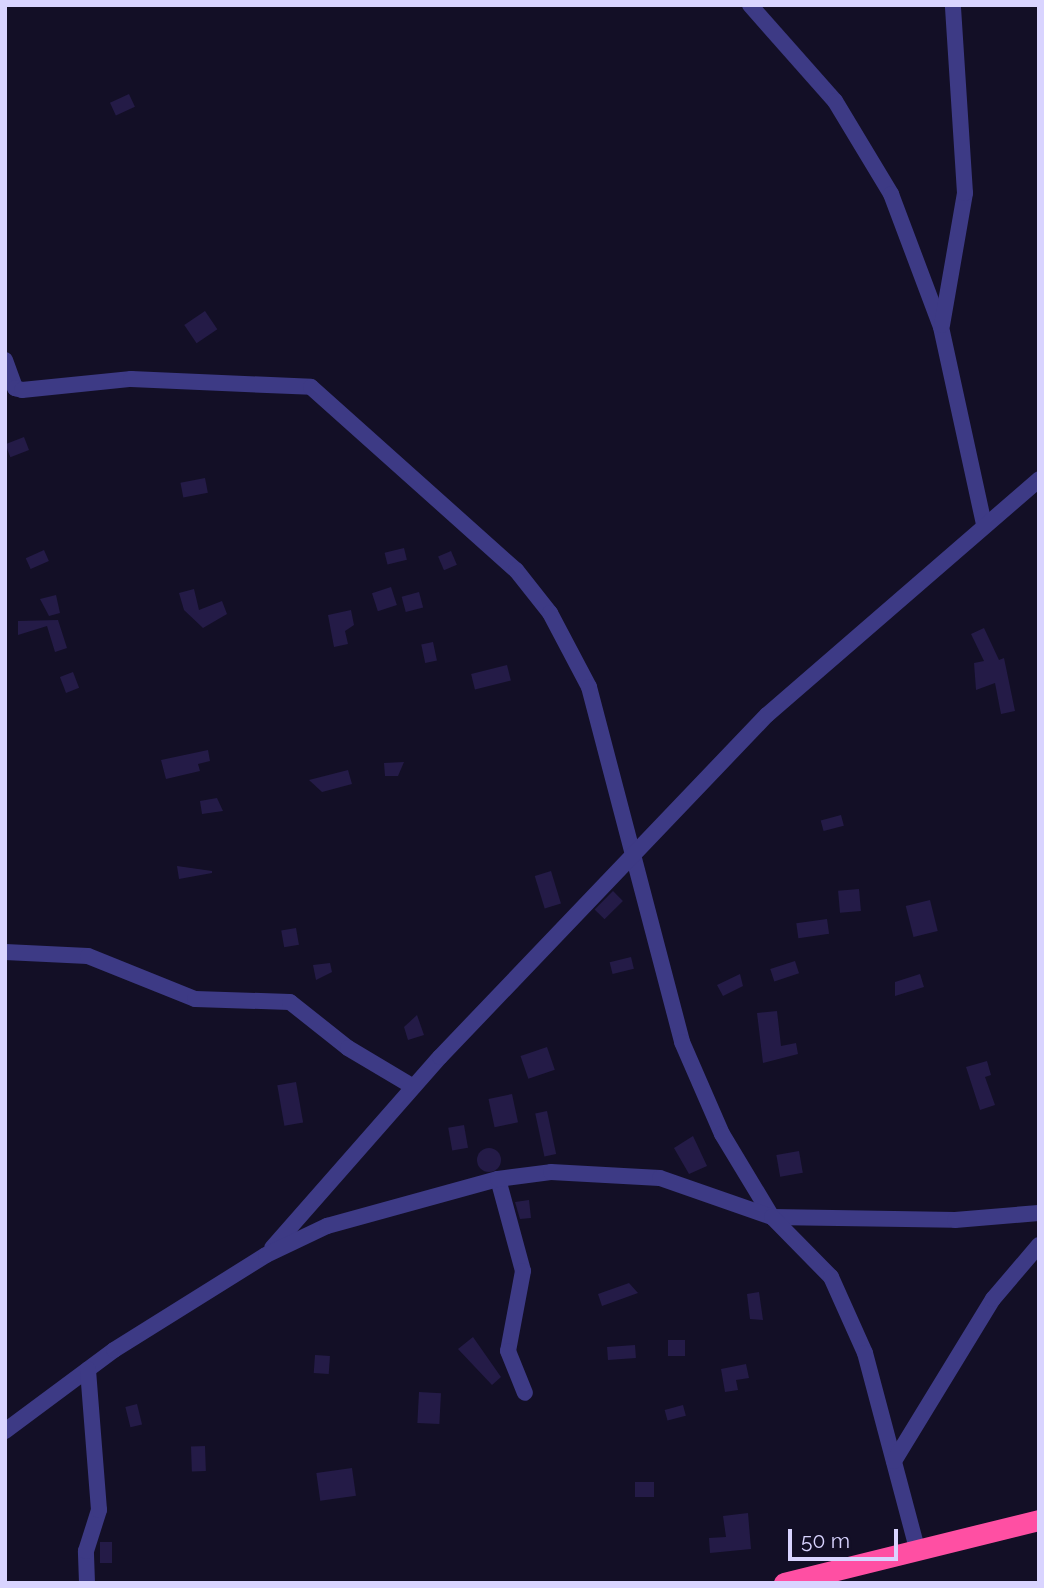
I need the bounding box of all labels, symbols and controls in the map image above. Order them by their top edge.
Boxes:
scale bar [792,1514,902,1558]
text: 50 m [801,1528,850,1553]

